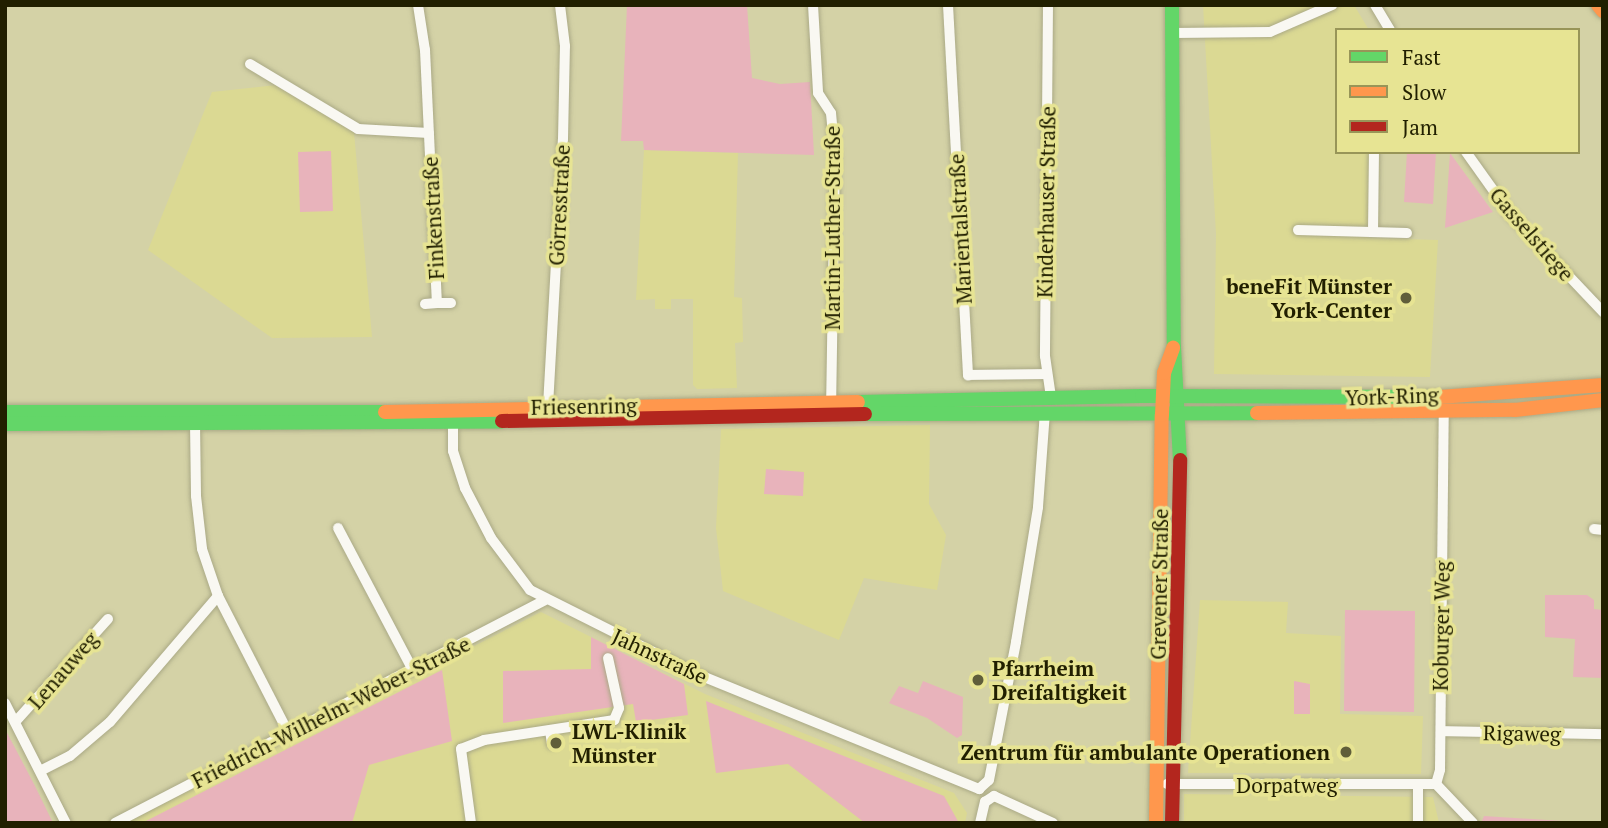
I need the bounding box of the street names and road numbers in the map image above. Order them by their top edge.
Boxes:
street label: Kinderhauser Straße [1032,106,1060,298]
street label: Martin-Luther-Straße [819,126,845,330]
street label: Görresstraße [543,144,575,266]
street label: Marientalstraße [943,153,977,305]
street label: Finkenstraße [417,156,449,280]
street label: Gasselstiege [1485,182,1579,286]
street label: York-Ring [1345,382,1439,410]
street label: Friesenring [531,392,637,420]
street label: Grevener Straße [1145,508,1173,660]
street label: Koburger Weg [1427,561,1455,691]
street label: Jahnstraße [608,623,712,689]
street label: Lenauweg [23,626,103,714]
street label: Friedrich-Wilhelm-Weber-Straße [188,631,474,793]
street label: Rigaweg [1483,720,1561,746]
street label: Dorpatweg [1236,772,1338,798]

